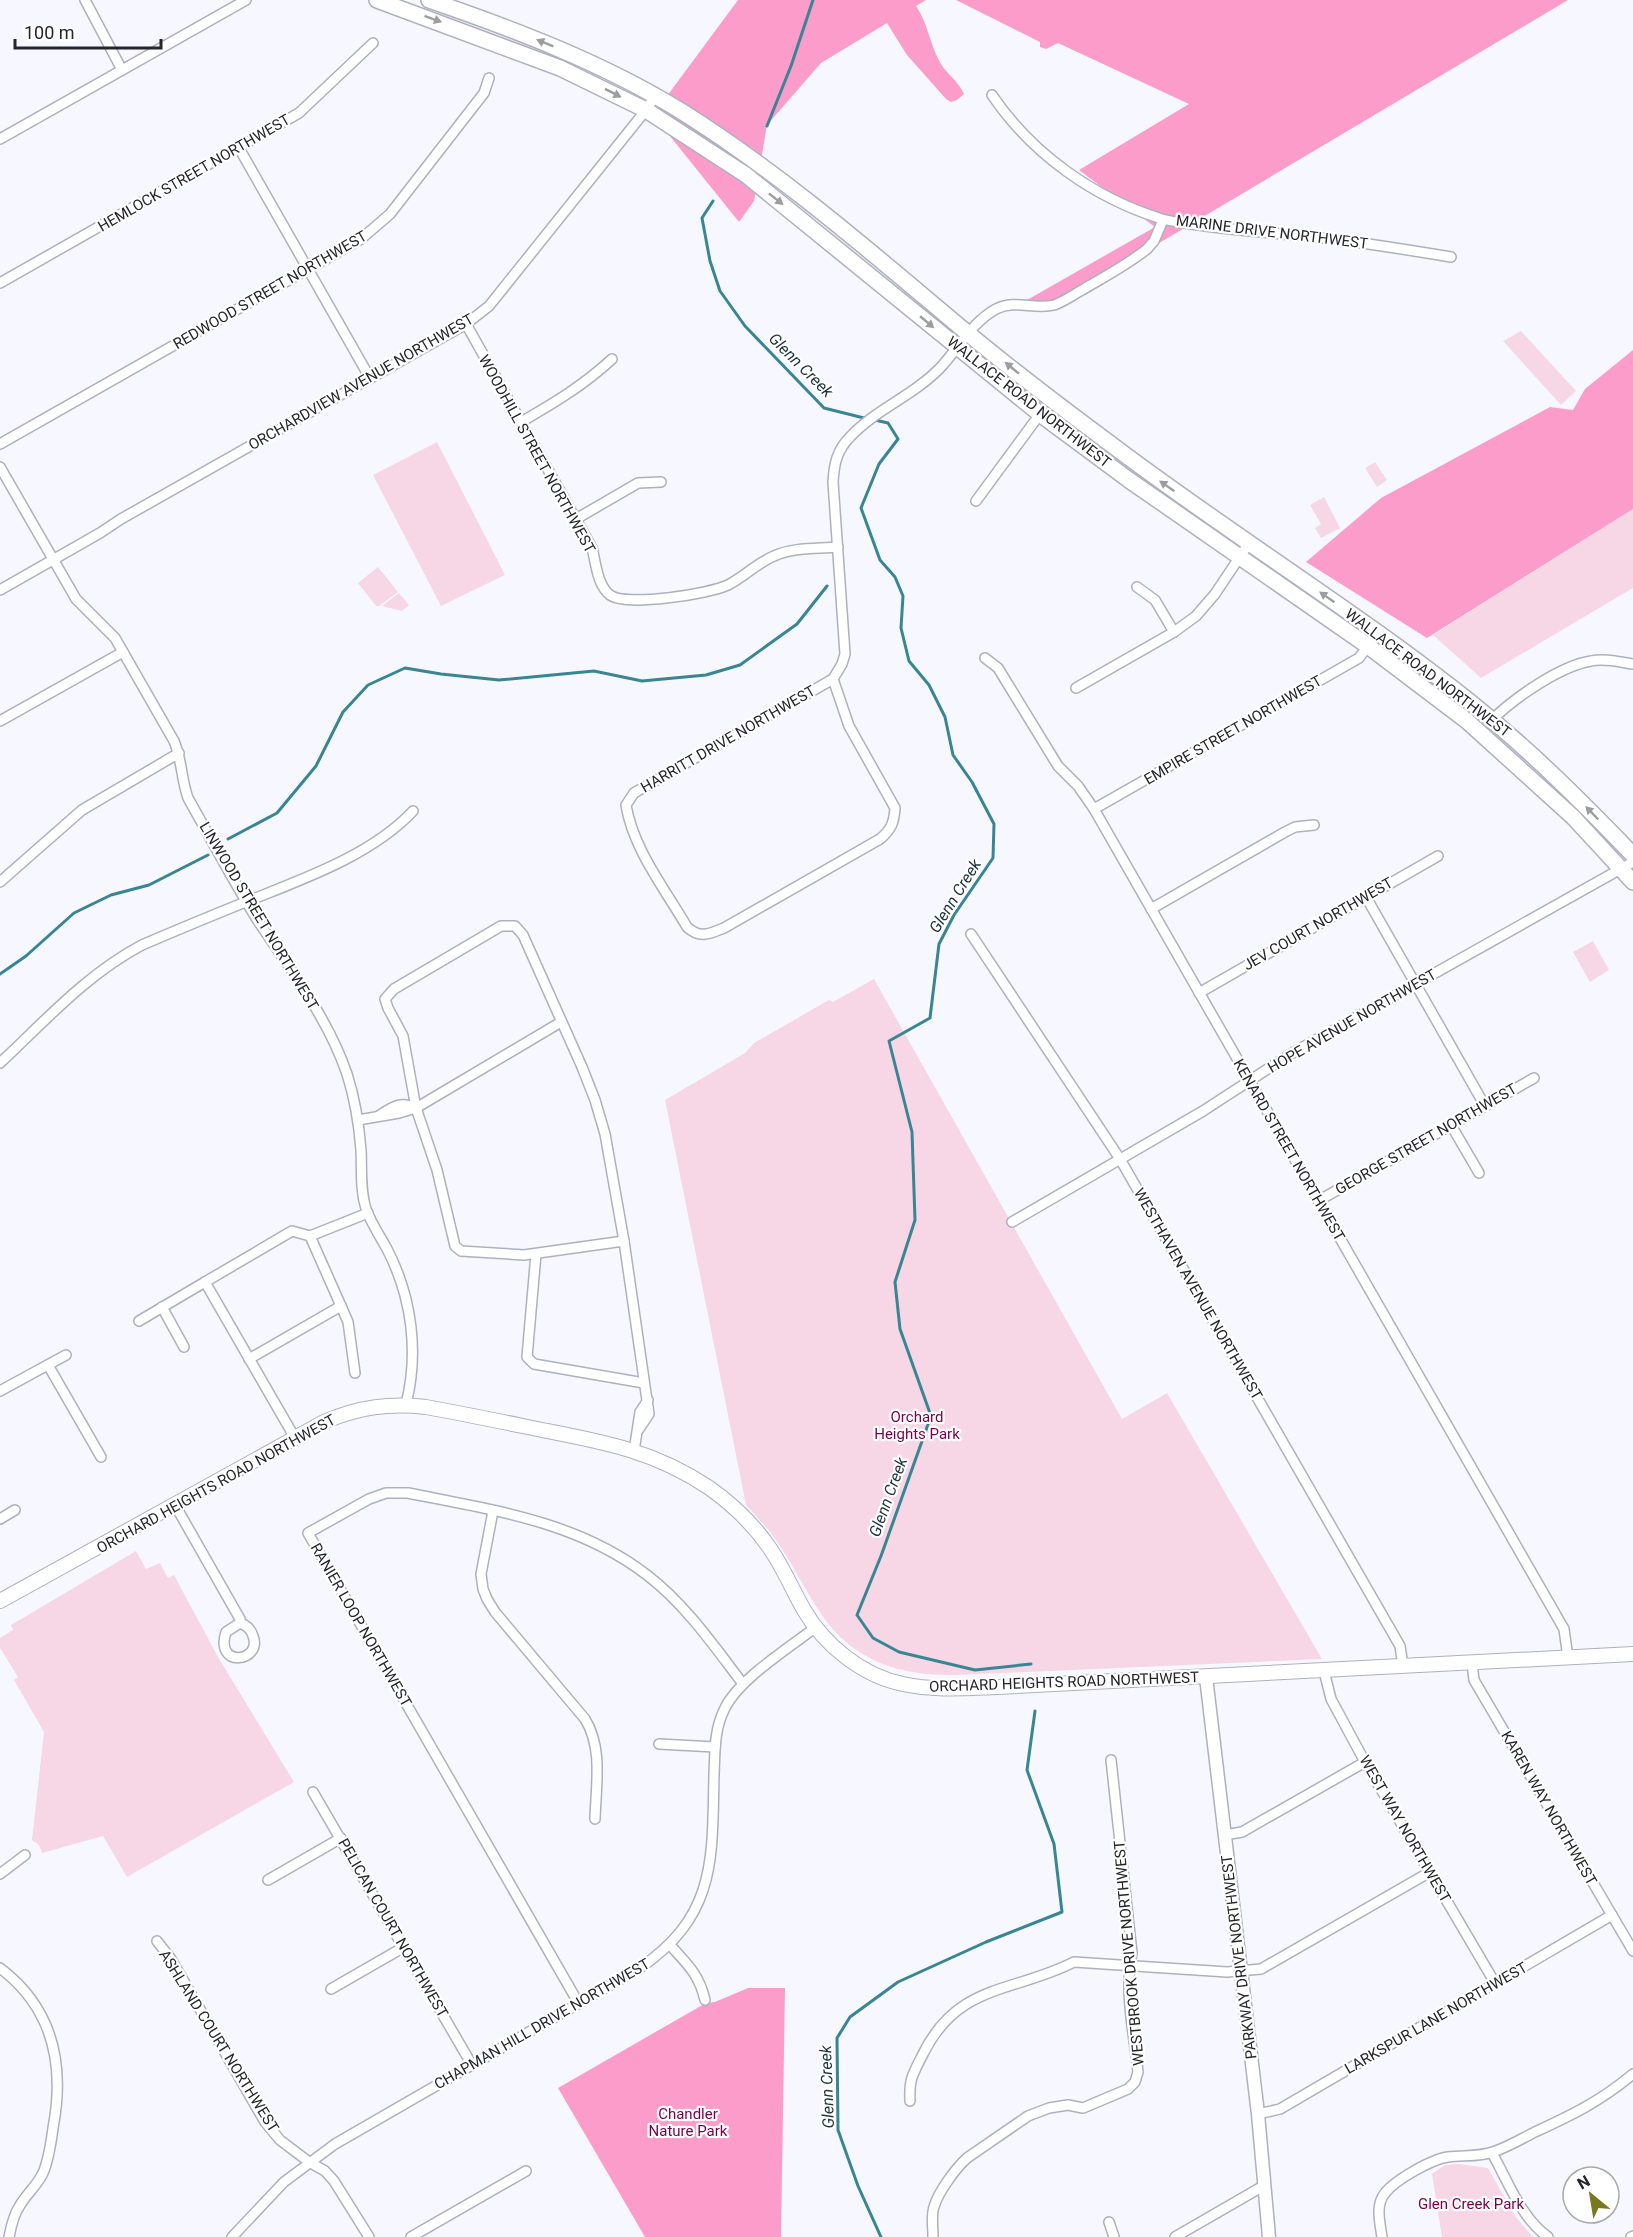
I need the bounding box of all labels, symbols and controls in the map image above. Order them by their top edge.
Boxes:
scale bar [15,12,160,50]
one-way arrow [424,15,442,25]
text: 100 m [24,22,75,43]
one-way arrow [536,38,554,48]
one-way arrow [604,89,621,98]
street label: HEMLOCK STREET NORTHWEST [95,110,293,236]
one-way arrow [769,192,784,204]
street label: MARINE DRIVE NORTHWEST [1175,211,1369,253]
street label: REDWOOD STREET NORTHWEST [170,227,370,353]
street label: ORCHARDVIEW AVENUE NORTHWEST [245,310,477,454]
one-way arrow [920,315,935,328]
water label: Glenn Creek [765,329,838,402]
street label: WALLACE ROAD NORTHWEST [944,333,1114,471]
street label: WOODHILL STREET NORTHWEST [475,352,599,556]
one-way arrow [1004,362,1020,375]
one-way arrow [1160,480,1176,492]
one-way arrow [1320,591,1336,603]
street label: WALLACE ROAD NORTHWEST [1342,605,1514,741]
street label: EMPIRE STREET NORTHWEST [1141,672,1325,788]
street label: HARRITT DRIVE NORTHWEST [638,682,818,796]
one-way arrow [1586,806,1600,820]
street label: LINWOOD STREET NORTHWEST [196,819,322,1013]
water label: Glenn Creek [925,855,986,936]
street label: JEV COURT NORTHWEST [1240,874,1396,974]
street label: HOPE AVENUE NORTHWEST [1265,965,1440,1077]
street label: KENARD STREET NORTHWEST [1229,1056,1349,1244]
street label: GEORGE STREET NORTHWEST [1332,1080,1520,1198]
street label: WESTHAVEN AVENUE NORTHWEST [1130,1185,1266,1403]
park label: Orchard Heights Park [874,1408,960,1443]
street label: ORCHARD HEIGHTS ROAD NORTHWEST [94,1411,338,1557]
water label: Glenn Creek [865,1454,912,1539]
street label: RANIER LOOP NORTHWEST [307,1540,415,1710]
street label: ORCHARD HEIGHTS ROAD NORTHWEST [929,1668,1199,1696]
street label: KAREN WAY NORTHWEST [1497,1728,1601,1888]
street label: WEST WAY NORTHWEST [1355,1752,1455,1906]
street label: PELICAN COURT NORTHWEST [334,1835,452,2021]
street label: WESTBROOK DRIVE NORTHWEST [1110,1840,1148,2066]
street label: PARKWAY DRIVE NORTHWEST [1218,1854,1260,2060]
street label: ASHLAND COURT NORTHWEST [155,1947,283,2135]
street label: CHAPMAN HILL DRIVE NORTHWEST [431,1955,653,2093]
street label: LARKSPUR LANE NORTHWEST [1342,1958,1530,2078]
water label: Glenn Creek [816,2044,838,2129]
park label: Chandler Nature Park [649,2105,728,2140]
north arrow [1561,2165,1621,2225]
text: N [1574,2171,1593,2193]
park label: Glen Creek Park [1418,2195,1524,2213]

